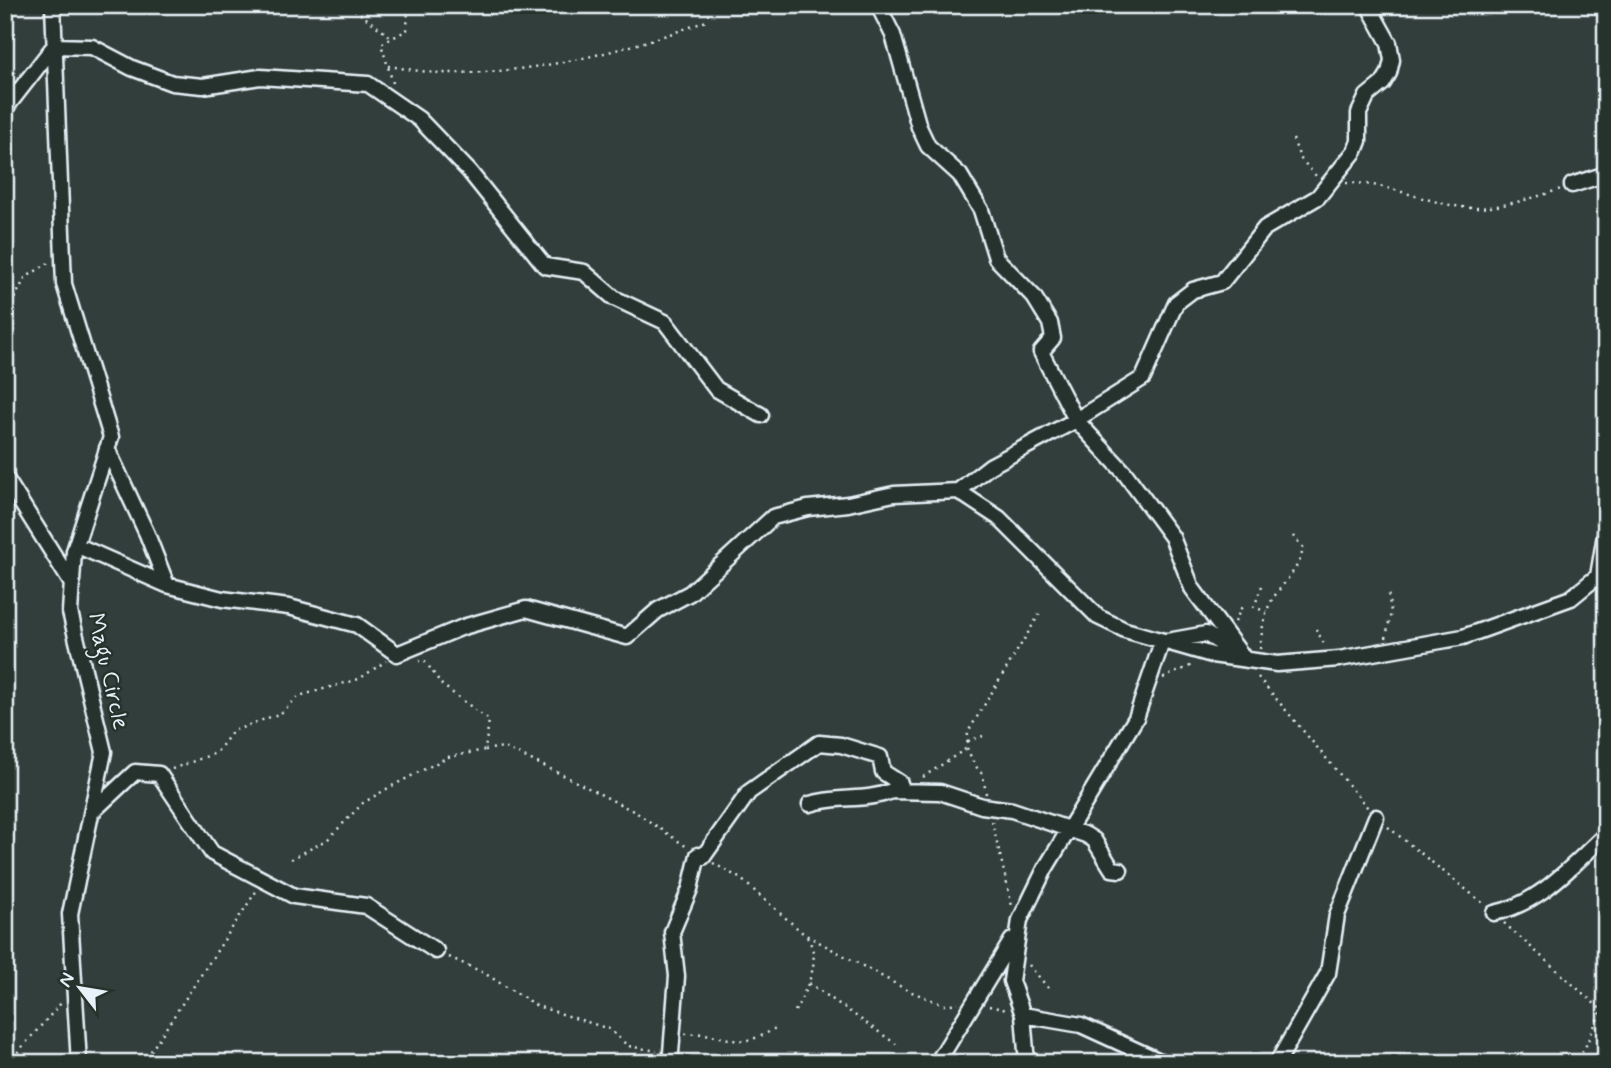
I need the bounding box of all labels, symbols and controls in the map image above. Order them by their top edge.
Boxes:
street label: Magu Circle [76,610,136,734]
north arrow [46,953,116,1023]
text: N [53,968,81,992]

